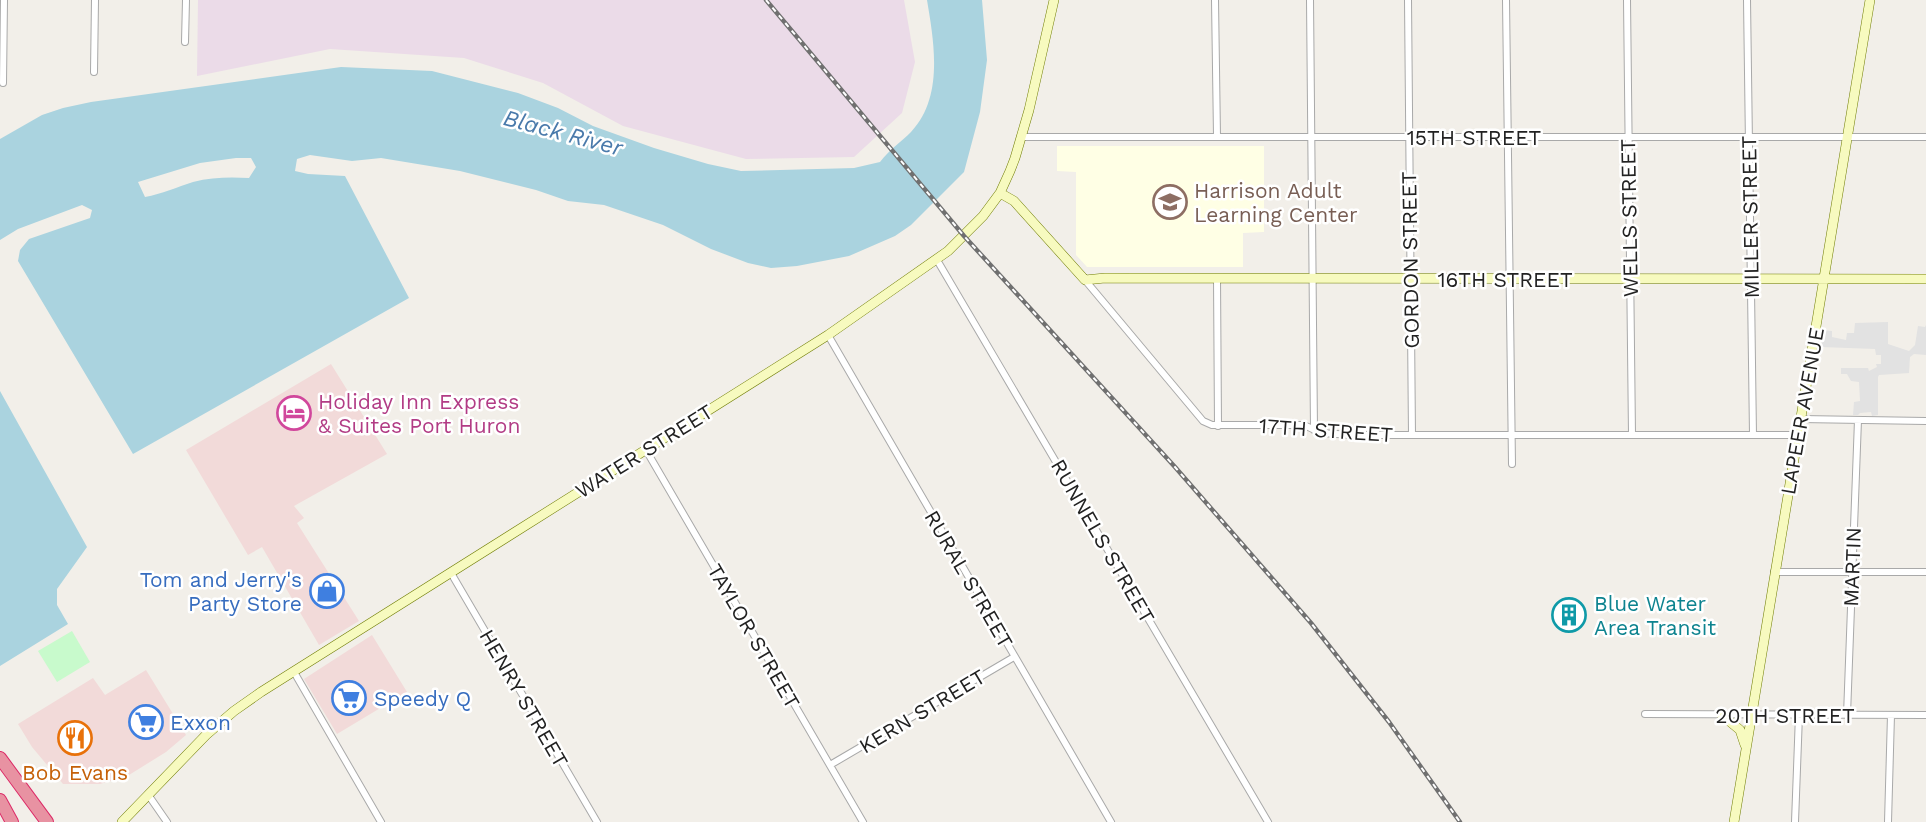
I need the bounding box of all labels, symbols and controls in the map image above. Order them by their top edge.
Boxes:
water label: Black River [500,104,627,162]
street label: 15TH STREET [1407,125,1542,150]
street label: MILLER STREET [1736,135,1764,299]
street label: WELLS STREET [1615,138,1643,297]
street label: GORDON STREET [1396,171,1424,349]
place label: Harrison Adult Learning Center [1194,178,1358,227]
school or university icon: Harrison Adult Learning Center [1151,183,1189,221]
street label: 16TH STREET [1437,267,1573,292]
street label: LAPEER AVENUE [1775,325,1829,497]
place label: Holiday Inn Express & Suites Port Huron [318,389,520,438]
hotel icon: Holiday Inn Express & Suites Port Huron [275,394,313,432]
street label: WATER STREET [571,399,718,503]
street label: 17TH STREET [1258,413,1394,447]
street label: RUNNELS STREET [1046,455,1160,628]
street label: RURAL STREET [919,506,1019,653]
street label: MARTIN [1838,527,1866,607]
street label: TAYLOR STREET [702,559,806,713]
place label: Tom and Jerry's Party Store [140,567,302,616]
shop icon: Tom and Jerry's Party Store [308,572,346,610]
place label: Blue Water Area Transit [1594,591,1716,640]
building icon: Blue Water Area Transit [1550,596,1588,634]
street label: HENRY STREET [474,625,574,772]
street label: KERN STREET [854,663,990,758]
supermarket icon: Speedy Q [330,679,368,717]
place label: Speedy Q [374,686,471,711]
supermarket icon: Exxon [127,703,165,741]
street label: 20TH STREET [1715,703,1855,728]
place label: Exxon [170,710,231,735]
restaurant icon: Bob Evans [56,719,94,757]
place label: Bob Evans [22,760,128,785]

